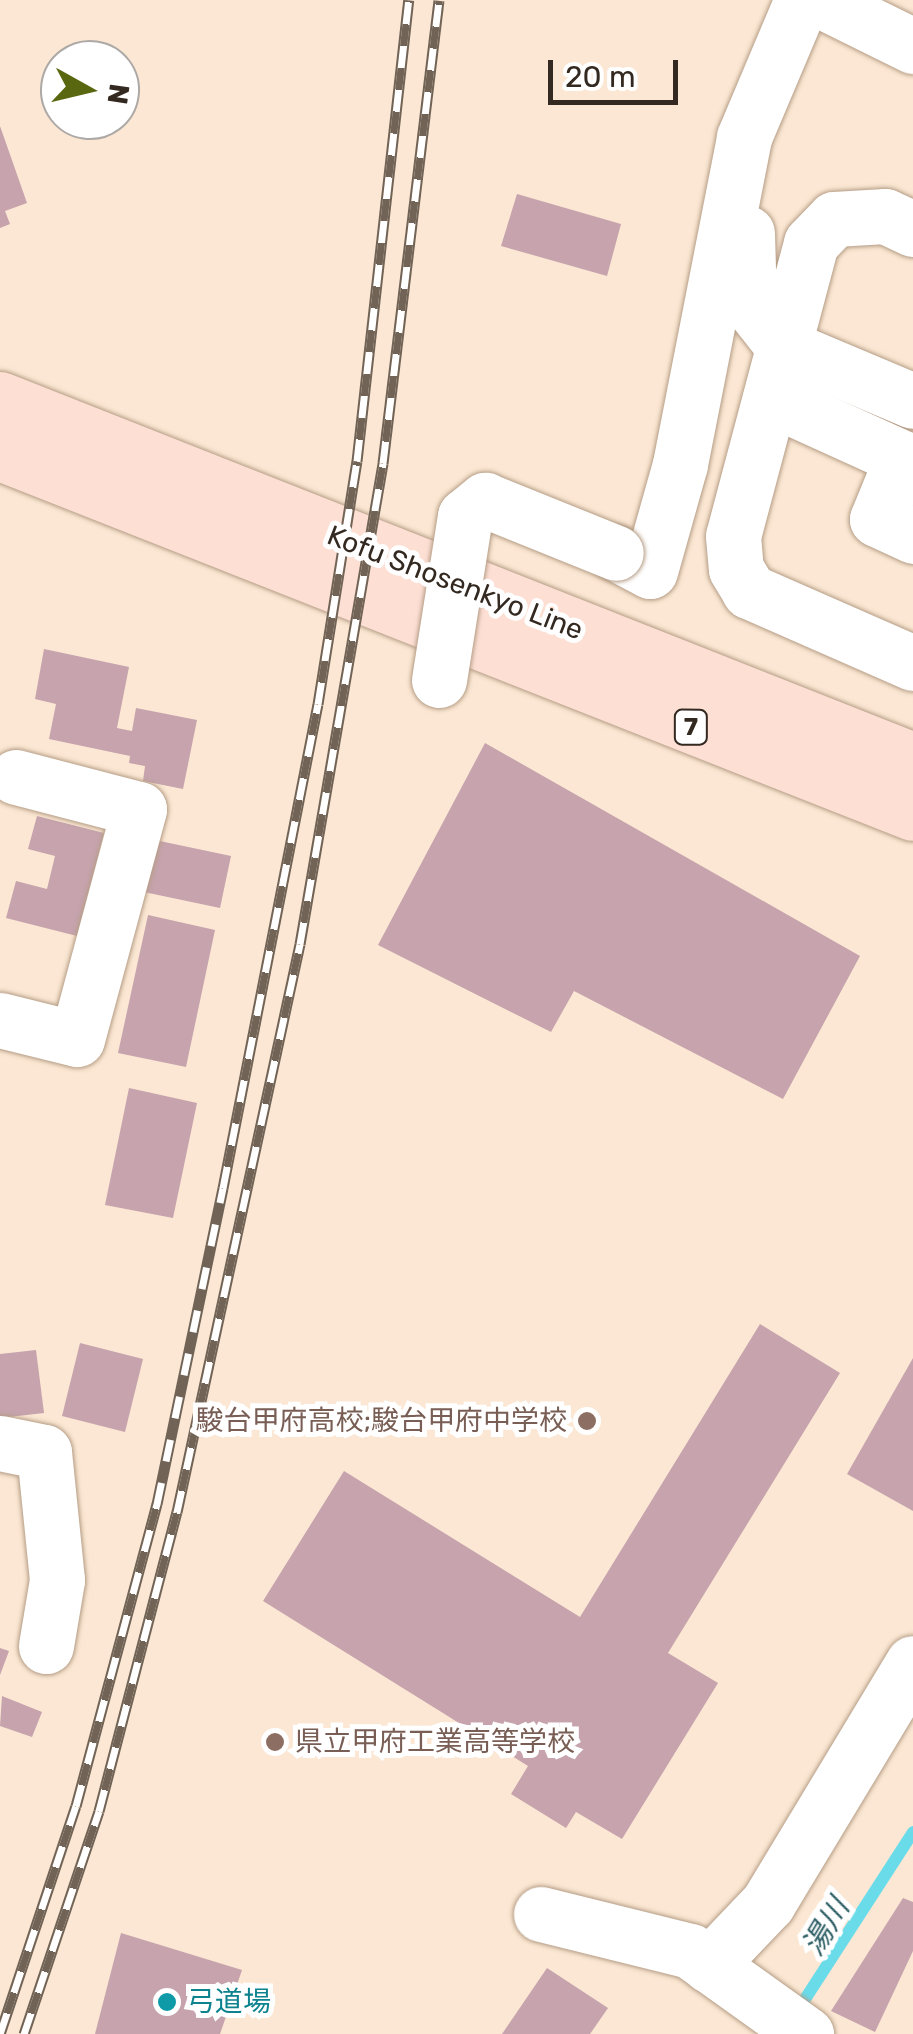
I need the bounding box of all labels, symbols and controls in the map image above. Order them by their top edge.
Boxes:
north arrow [40,40,140,140]
scale bar [553,40,683,102]
text: 20 m [565,59,636,95]
text: N [100,82,136,106]
street label: Kofu Shosenkyo Line [322,519,588,647]
road number: 7 [674,707,708,747]
place label: 駿台甲府高校;駿台甲府中学校 [195,1404,567,1438]
marker: 駿台甲府高校;駿台甲府中学校 [576,1410,598,1432]
place label: 県立甲府工業高等学校 [295,1725,575,1759]
marker: 県立甲府工業高等学校 [264,1731,286,1753]
water label: 湯川 [795,1892,857,1962]
place label: 弓道場 [187,1985,271,2019]
marker: 弓道場 [156,1991,178,2013]

